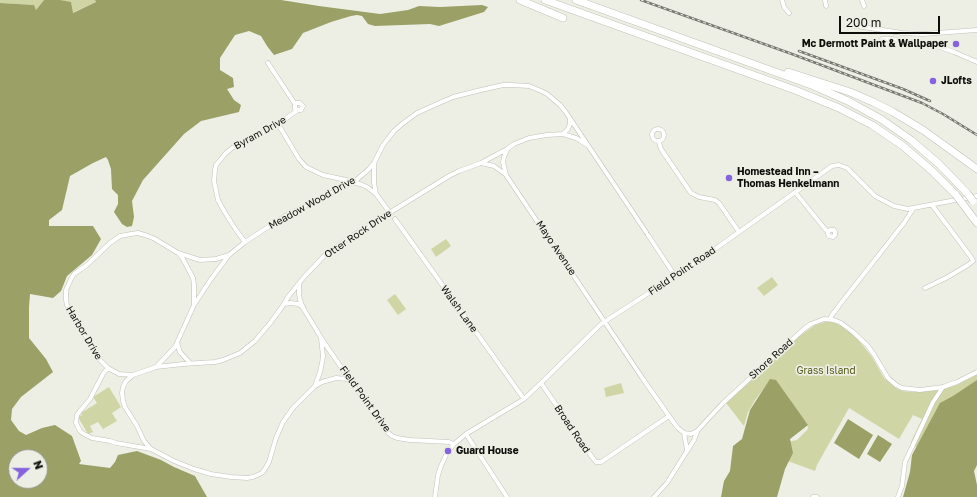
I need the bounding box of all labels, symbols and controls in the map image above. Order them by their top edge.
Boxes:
scale bar [841,8,942,34]
text: 200 m [846,15,881,30]
place label: Mc Dermott Paint & Wallpaper [802,38,948,50]
marker: Mc Dermott Paint & Wallpaper [951,39,961,49]
place label: JLofts [941,75,972,87]
marker: JLofts [928,76,938,86]
street label: Byram Drive [232,114,288,152]
place label: Homestead Inn – Thomas Henkelmann [737,166,839,190]
marker: Homestead Inn – Thomas Henkelmann [724,173,734,183]
street label: Meadow Wood Drive [267,174,357,232]
street label: Otter Rock Drive [322,207,394,261]
street label: Mayo Avenue [533,218,579,278]
street label: Field Point Road [646,244,718,298]
street label: Walsh Lane [438,283,480,335]
street label: Harbor Drive [63,304,105,362]
street label: Shore Road [746,336,796,382]
street label: Field Point Drive [337,364,393,434]
park label: Grass Island [796,365,856,377]
street label: Broad Road [552,403,592,455]
place label: Guard House [456,445,519,457]
marker: Guard House [443,446,453,456]
north arrow [8,449,48,489]
text: N [31,459,46,471]

